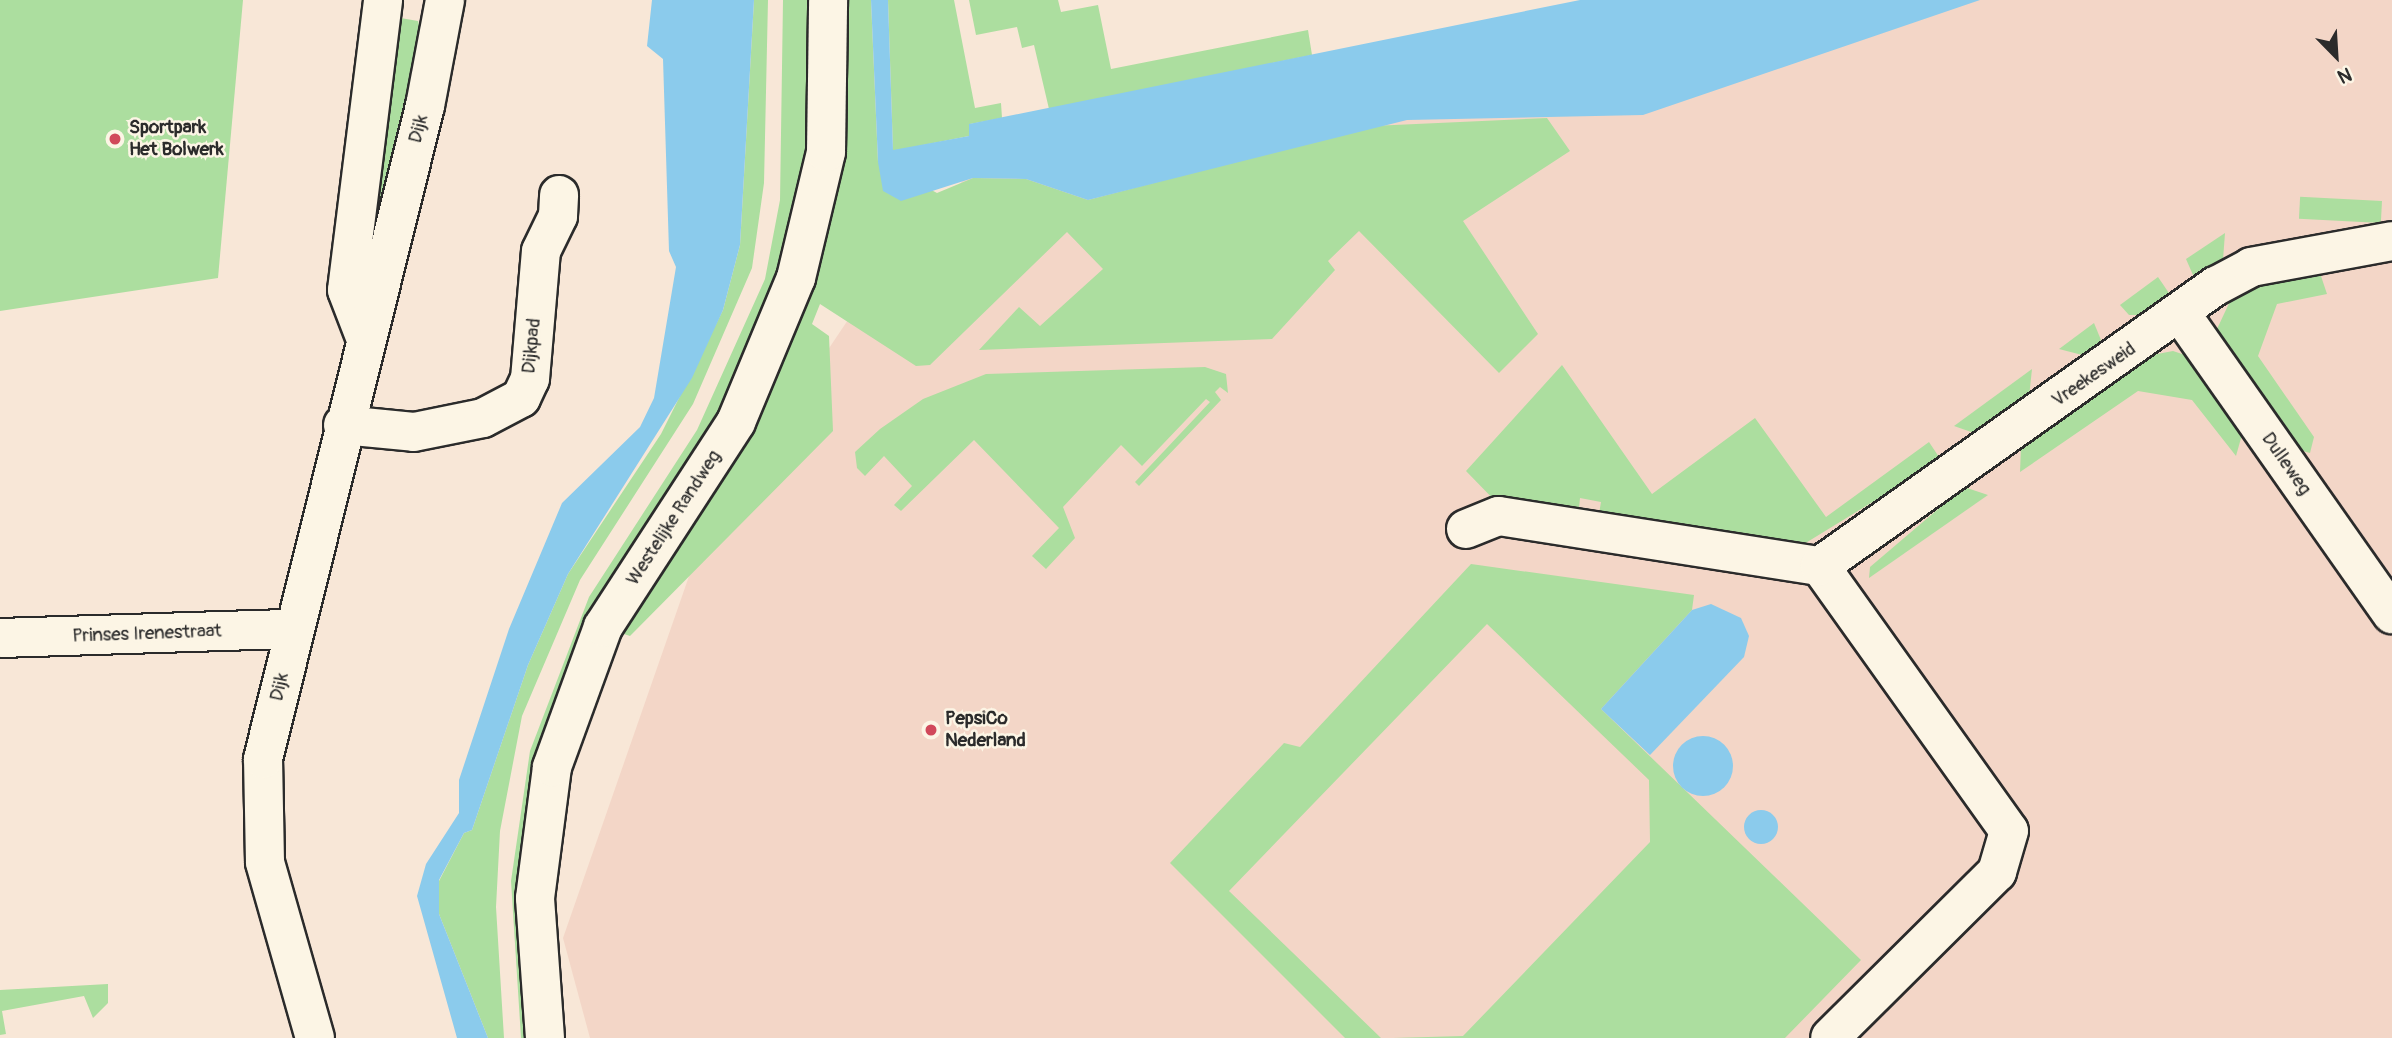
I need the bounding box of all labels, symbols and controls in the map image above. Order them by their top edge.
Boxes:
north arrow [2301,21,2371,91]
text: N [2334,62,2355,89]
street label: Dijk [404,112,434,146]
place label: Sportpark Het Bolwerk [129,117,224,161]
marker: Sportpark Het Bolwerk [107,131,123,147]
street label: Dijkpad [518,317,546,375]
street label: Vreekesweid [2048,338,2140,412]
street label: Dulleweg [2256,428,2316,500]
street label: Westelijke Randweg [622,446,726,590]
street label: Prinses Irenestraat [72,620,222,648]
street label: Dijk [266,671,294,703]
place label: PepsiCo Nederland [945,708,1026,752]
marker: PepsiCo Nederland [923,722,939,738]

